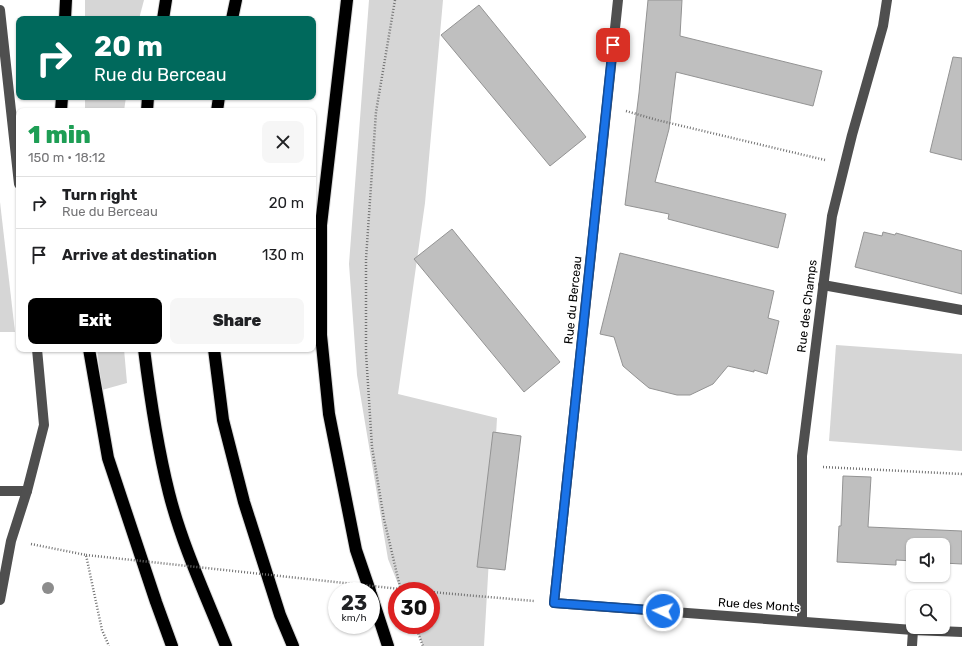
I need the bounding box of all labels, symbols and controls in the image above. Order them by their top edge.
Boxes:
pin [596,28,630,62]
text: 20 m [94,30,163,63]
icon: right [28,32,80,84]
icon: arrive [602,34,624,56]
text: Rue du Berceau [94,64,227,86]
text: 1 min [28,121,91,149]
button: close [262,121,304,163]
text: 150 m · 18:12 [28,150,105,165]
text: Turn right [62,186,137,204]
icon: right [28,192,50,214]
text: 20 m [269,194,304,212]
text: Rue du Berceau [62,204,158,219]
icon: arrive [28,244,50,266]
text: Arrive at destination [62,246,217,264]
text: 130 m [262,246,304,264]
street label: Rue du Berceau [561,255,585,345]
street label: Rue des Champs [794,259,820,353]
button: Exit [28,298,162,344]
button: Share [170,298,304,344]
map controls [906,538,950,634]
button: sound [906,538,950,582]
speed limit sign: 30 [388,582,440,634]
position arrow [642,590,684,632]
button: search [906,590,950,634]
text: 23 [341,591,367,615]
street label: Rue des Monts [718,595,800,615]
text: km/h [342,612,366,624]

